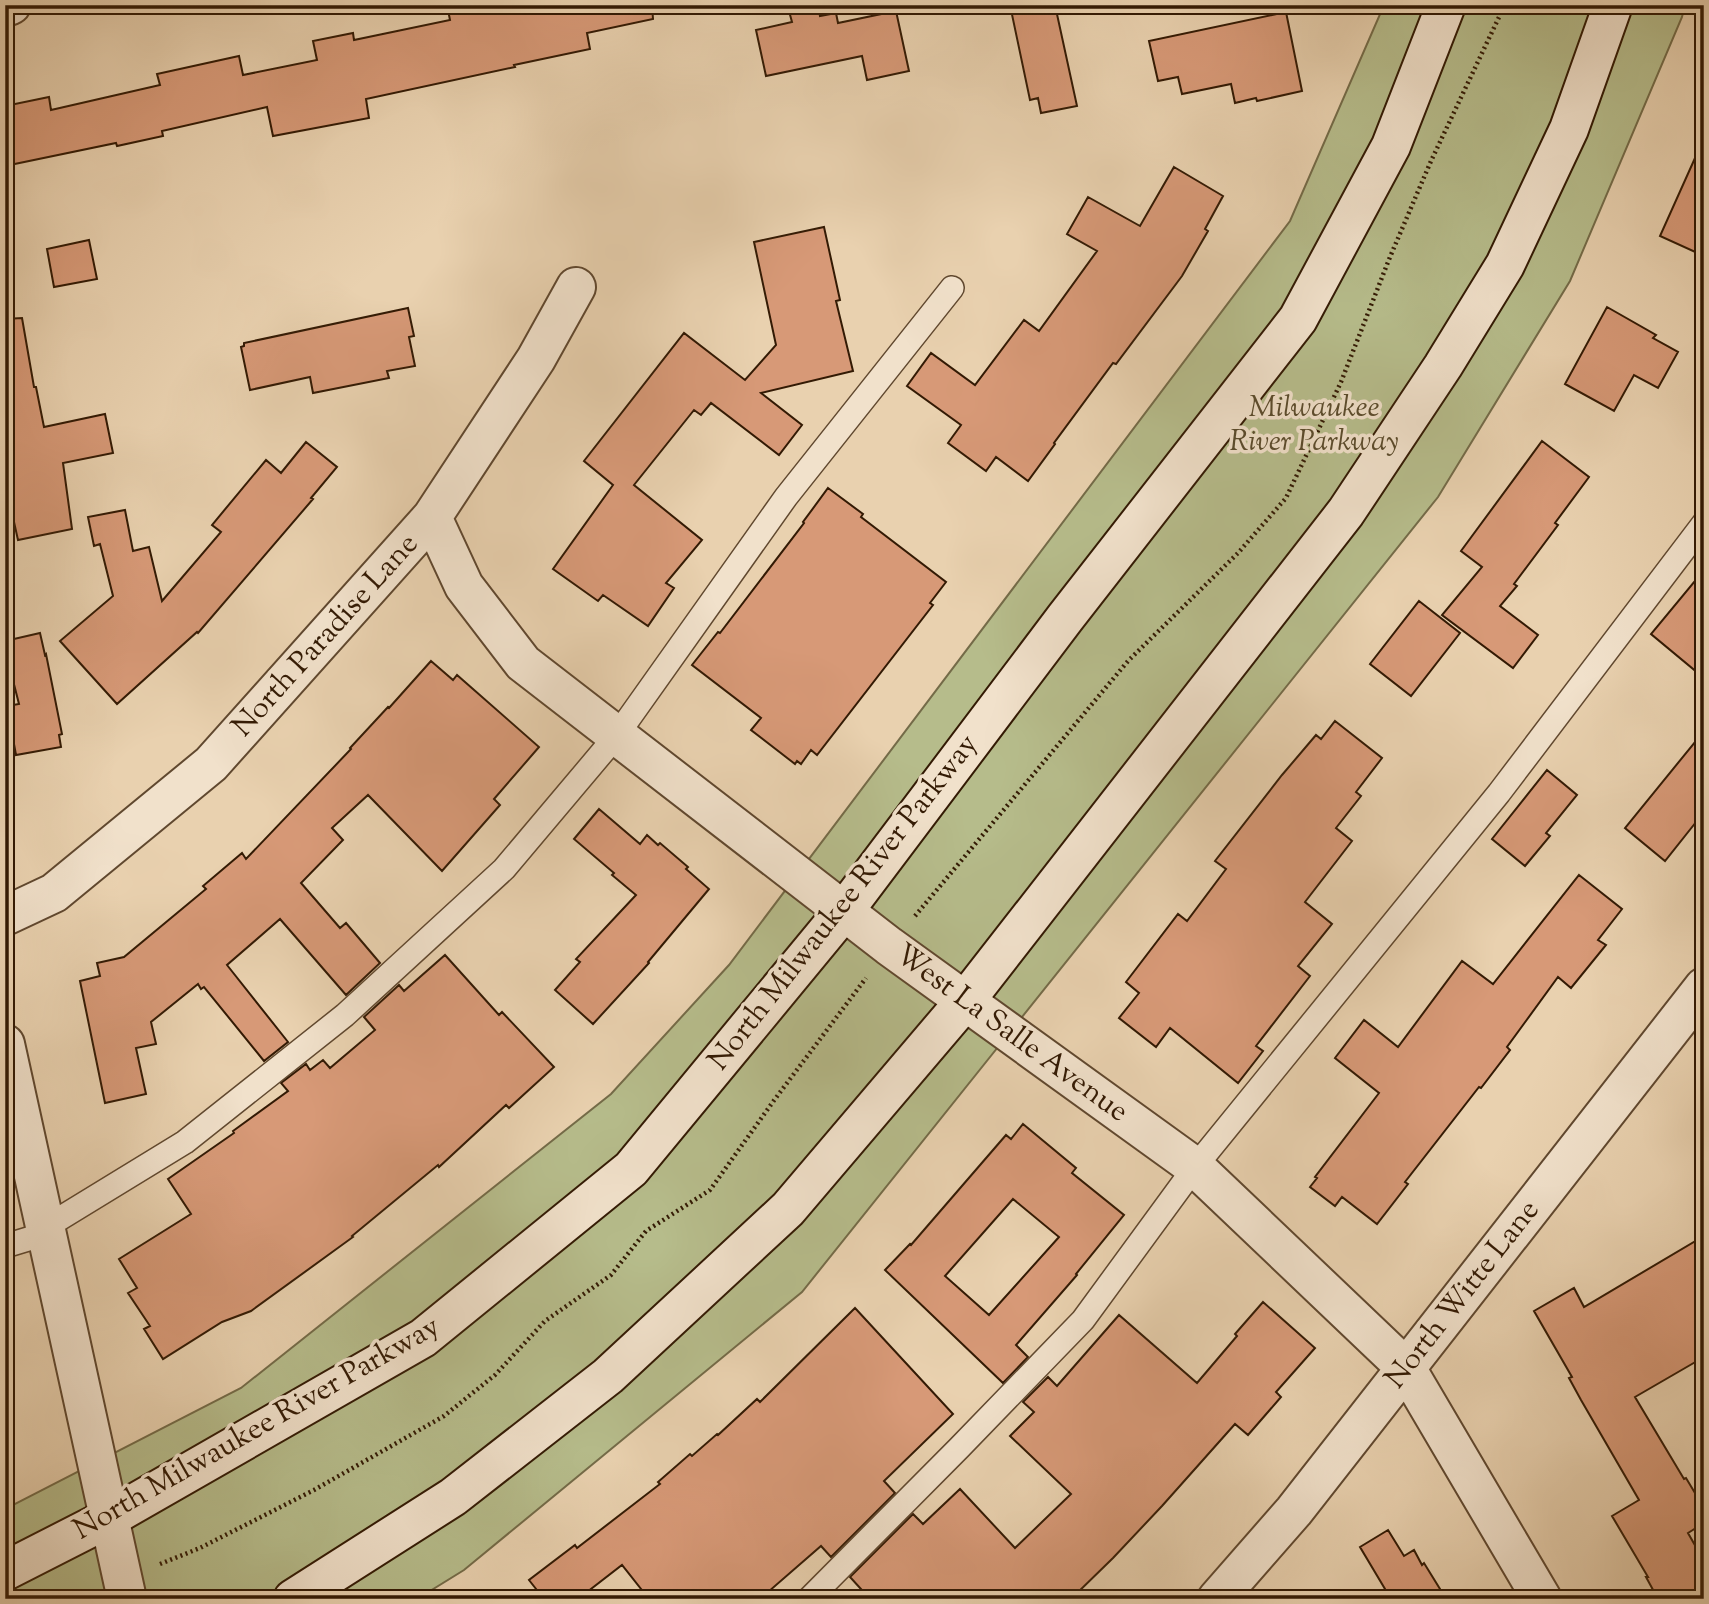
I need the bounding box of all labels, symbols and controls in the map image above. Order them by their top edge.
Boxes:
park label: Milwaukee River Parkway [1229,387,1399,464]
street label: North Paradise Lane [223,525,429,747]
street label: North Milwaukee River Parkway [699,726,989,1080]
street label: West La Salle Avenue [885,934,1137,1134]
street label: North Witte Lane [1375,1191,1551,1399]
street label: North Milwaukee River Parkway [66,1306,448,1552]

